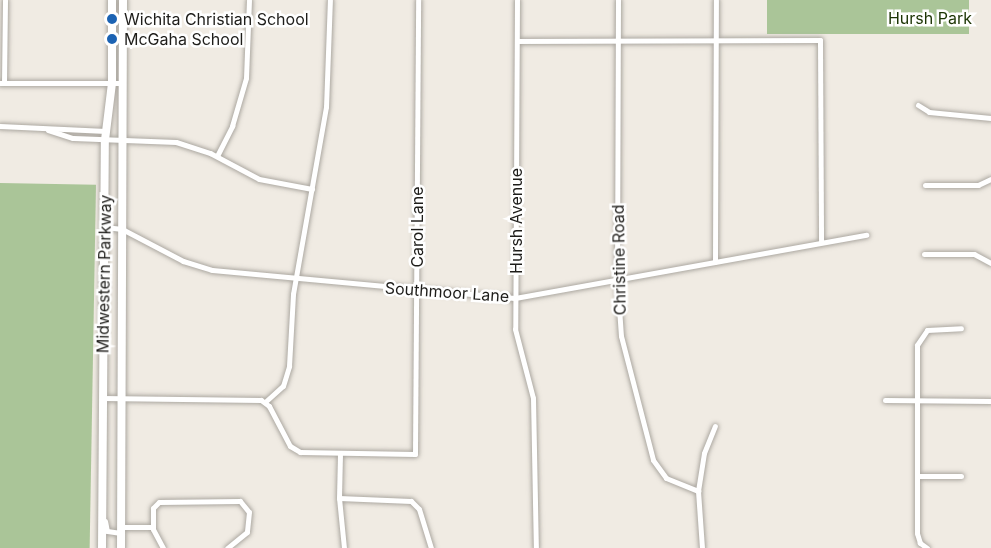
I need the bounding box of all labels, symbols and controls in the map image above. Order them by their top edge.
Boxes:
park label: Hursh Park [888,8,972,28]
place label: Wichita Christian School [124,9,309,29]
marker: Wichita Christian School [105,12,119,26]
place label: McGaha School [124,29,243,49]
marker: McGaha School [105,32,119,46]
street label: Hursh Avenue [506,168,526,274]
street label: Carol Lane [407,186,427,268]
street label: Midwestern Parkway [93,195,115,353]
street label: Christine Road [608,204,630,316]
street label: Southmoor Lane [384,278,510,306]

